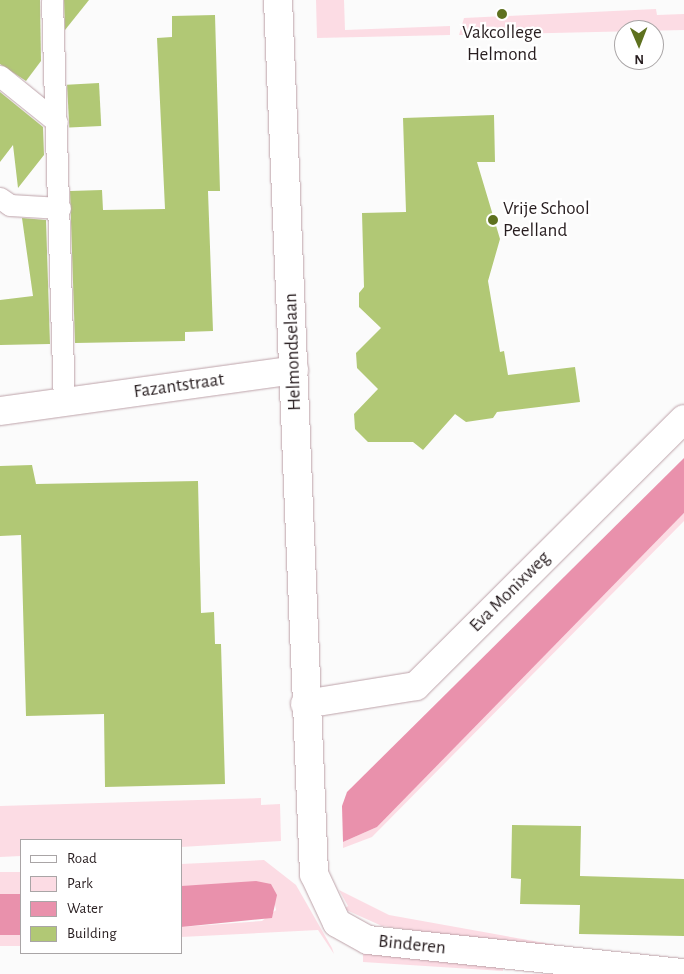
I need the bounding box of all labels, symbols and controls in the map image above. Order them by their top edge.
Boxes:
marker: Vakcollege Helmond [496,8,508,20]
north arrow [614,20,664,70]
place label: Vakcollege Helmond [462,22,542,66]
text: N [634,52,644,66]
place label: Vrije School Peelland [503,198,590,242]
marker: Vrije School Peelland [487,214,499,226]
street label: Helmondselaan [280,293,306,411]
street label: Fazantstraat [132,368,226,404]
street label: Eva Monixweg [465,547,555,637]
legend [20,839,182,954]
text: Road [67,851,97,866]
text: Park [67,876,93,891]
text: Water [67,901,103,916]
text: Building [67,926,117,941]
street label: Binderen [377,930,447,960]

